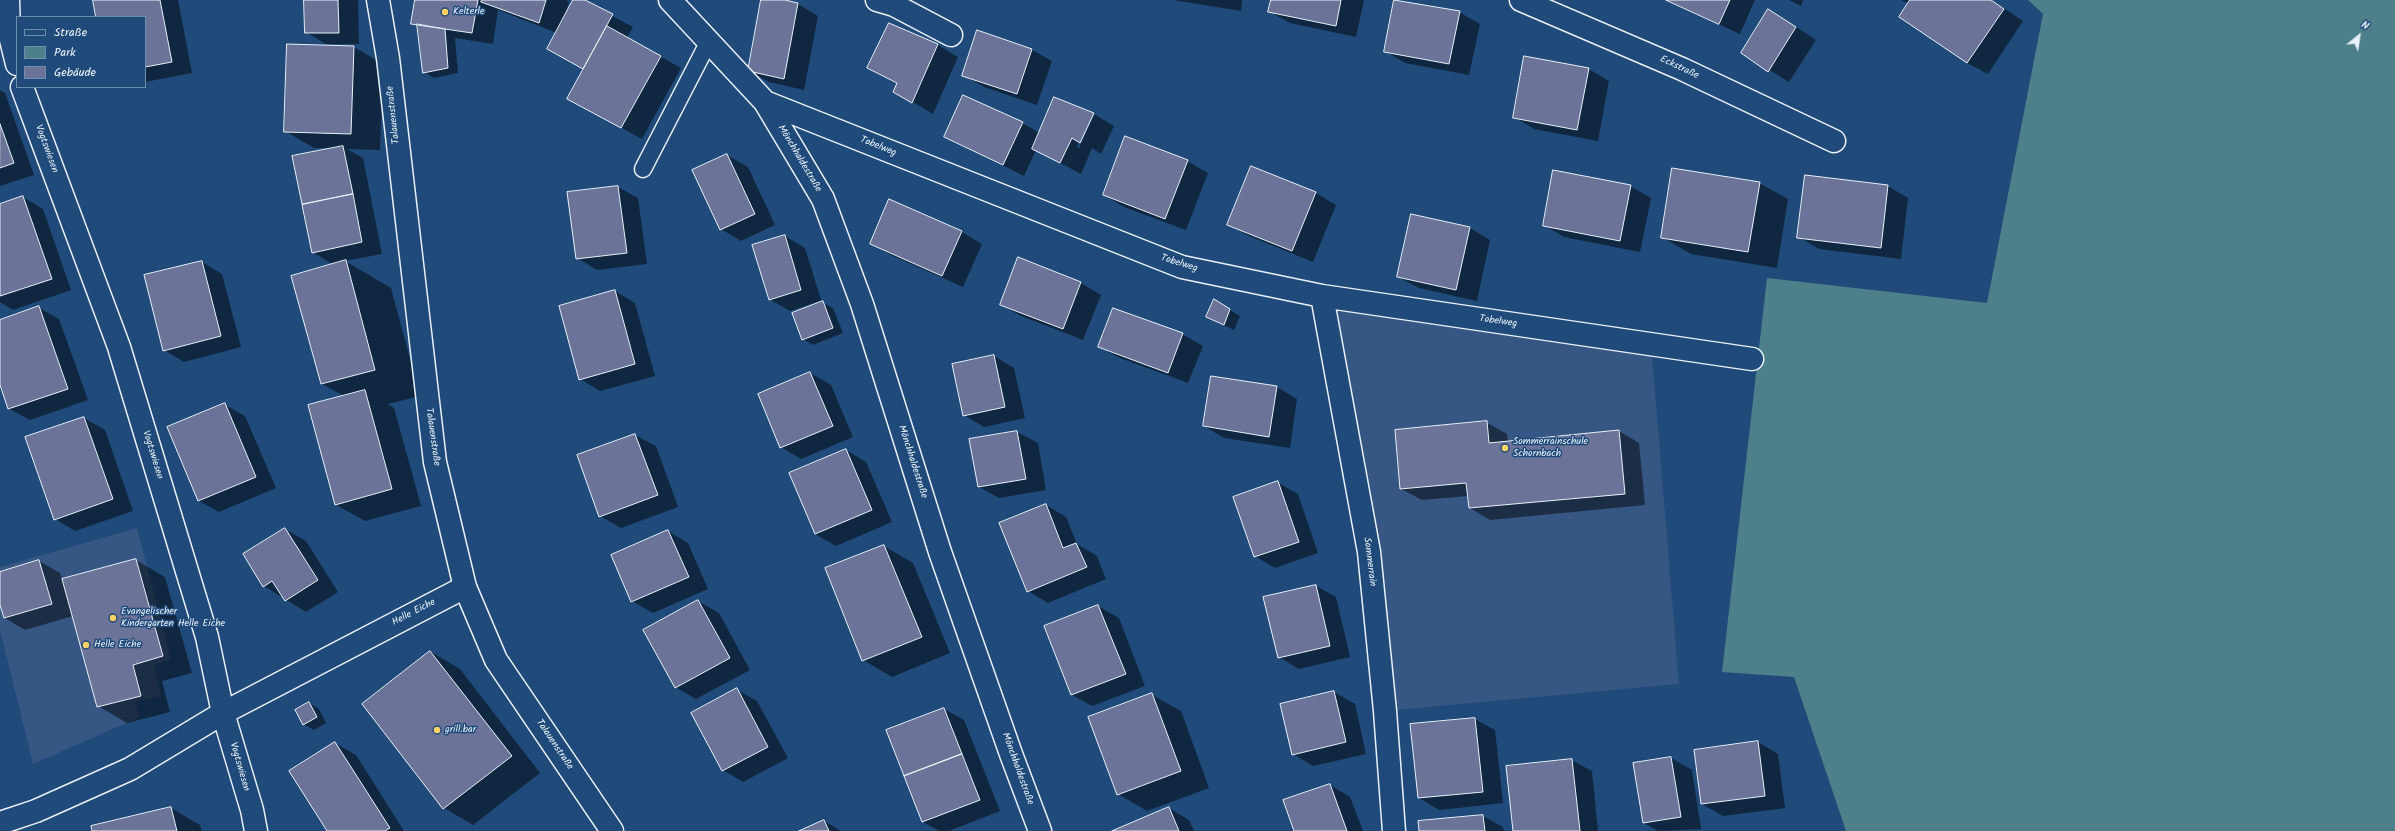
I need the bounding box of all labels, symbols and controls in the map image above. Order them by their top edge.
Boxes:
place label: Kelterle [453,6,484,18]
marker: Kelterle [440,7,450,17]
legend [16,16,146,88]
north arrow [2339,16,2379,56]
text: N [2357,16,2373,35]
text: Straße [54,23,87,42]
text: Park [54,43,76,62]
street label: Eckstraße [1658,54,1700,82]
text: Gebäude [54,63,96,82]
street label: Talauenstraße [385,85,403,145]
street label: Vogtswiesen [32,123,60,175]
street label: Mönchhaldestraße [774,123,824,195]
street label: Tobelweg [858,134,898,160]
street label: Tobelweg [1159,253,1199,275]
street label: Tobelweg [1478,313,1518,331]
street label: Talauenstraße [422,407,442,467]
street label: Mönchhaldestraße [895,424,929,500]
street label: Vogtswiesen [139,429,165,481]
place label: Sommerrainschule Schornbach [1513,436,1588,460]
marker: Sommerrainschule Schornbach [1500,443,1510,453]
street label: Sommerrain [1360,537,1378,587]
street label: Helle Eiche [390,597,438,629]
place label: Evangelischer Kindergarten Helle Eiche [121,606,225,630]
marker: Evangelischer Kindergarten Helle Eiche [108,613,118,623]
place label: Helle Eiche [94,639,141,651]
marker: Helle Eiche [81,640,91,650]
street label: Talauenstraße [533,717,575,773]
place label: grill.bar [445,724,476,736]
marker: grill.bar [432,725,442,735]
street label: Mönchhaldestraße [998,731,1036,807]
street label: Vogtswiesen [226,741,252,793]

